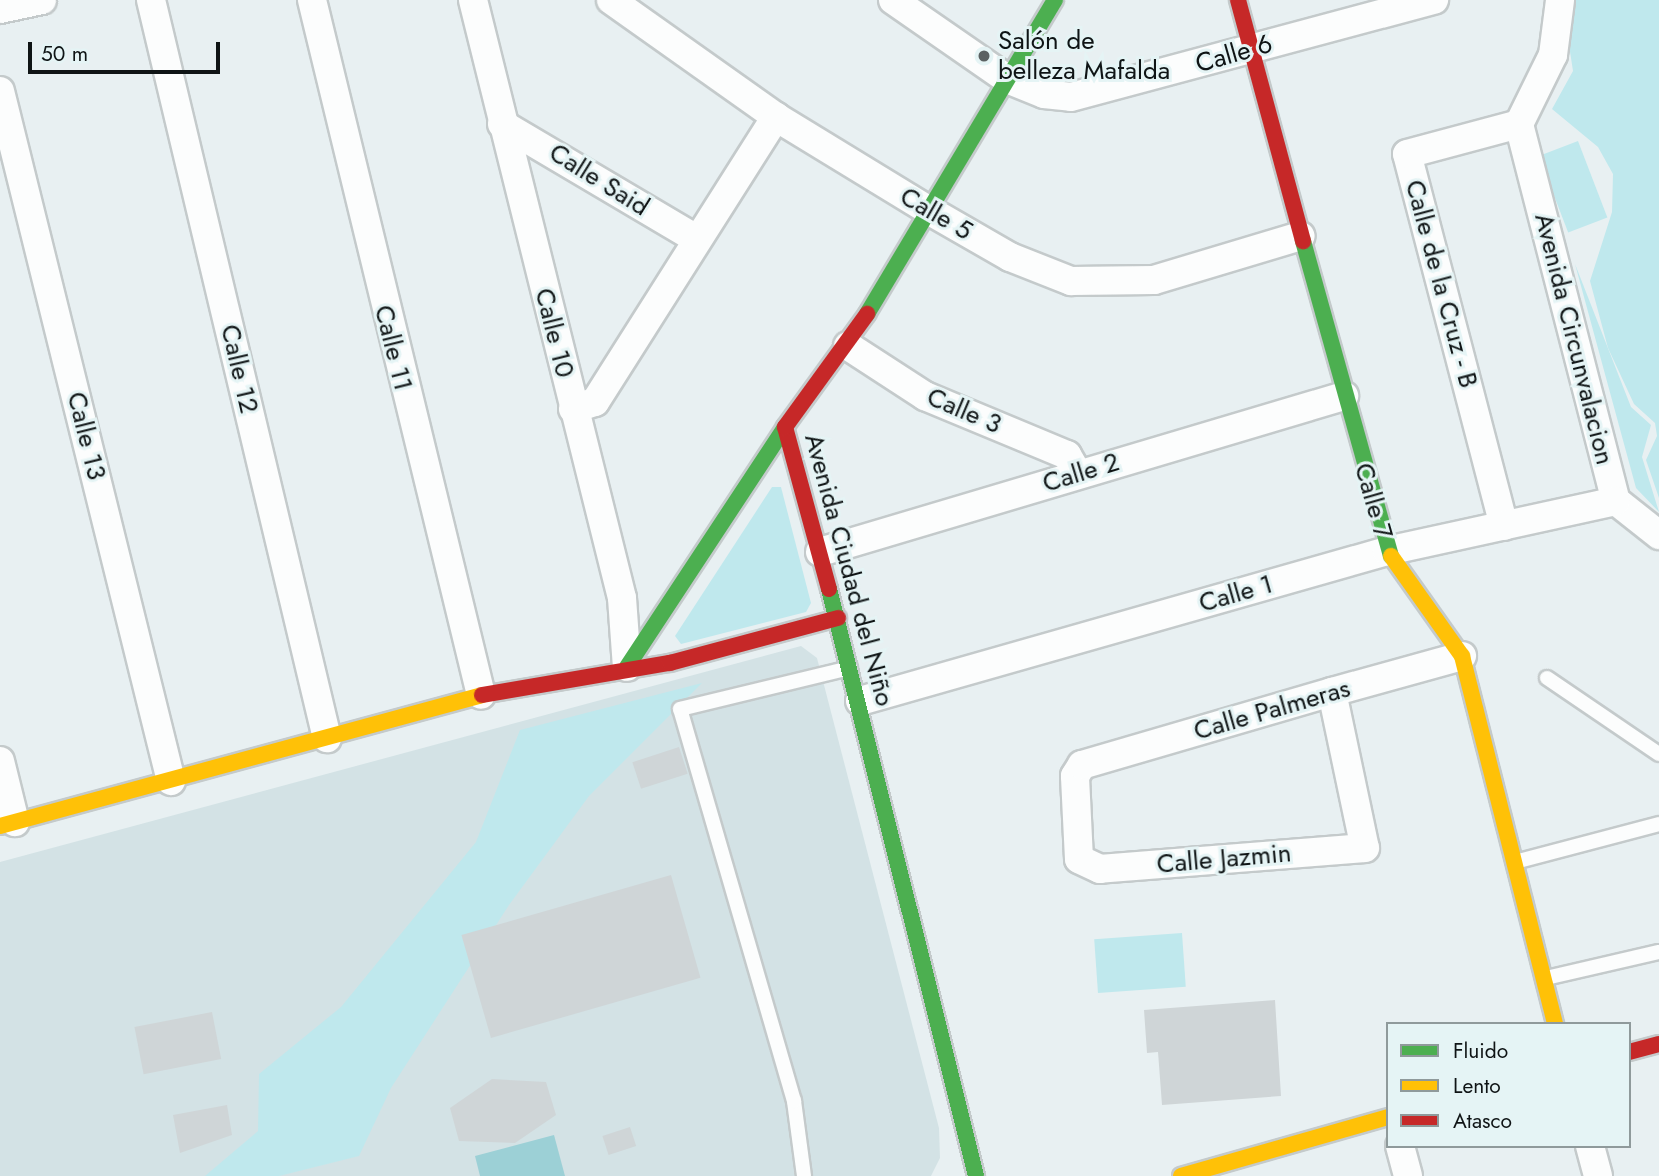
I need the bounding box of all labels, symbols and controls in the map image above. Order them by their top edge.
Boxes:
place label: Salón de belleza Mafalda [998,25,1170,86]
scale bar [32,28,224,72]
street label: Calle 6 [1192,28,1276,80]
text: 50 m [41,39,88,69]
marker: Salón de belleza Mafalda [976,48,992,64]
street label: Calle Said [543,137,655,223]
street label: Calle de la Cruz - B [1398,177,1484,391]
street label: Calle 5 [894,181,978,247]
street label: Avenida Circunvalacion [1528,210,1620,468]
street label: Calle 10 [528,285,580,381]
street label: Calle 11 [367,302,419,394]
street label: Calle 12 [214,322,264,416]
street label: Calle 3 [922,381,1006,441]
street label: Calle 13 [60,389,112,483]
street label: Avenida Ciudad del Niño [798,430,900,710]
street label: Calle 2 [1039,447,1123,499]
street label: Calle 7 [1347,460,1399,542]
street label: Calle 1 [1196,569,1276,619]
street label: Calle Palmeras [1190,673,1354,747]
street label: Calle Jazmin [1155,838,1293,880]
legend [1386,1022,1631,1148]
text: Fluido [1453,1036,1508,1066]
text: Lento [1453,1071,1501,1101]
text: Atasco [1453,1106,1512,1136]

